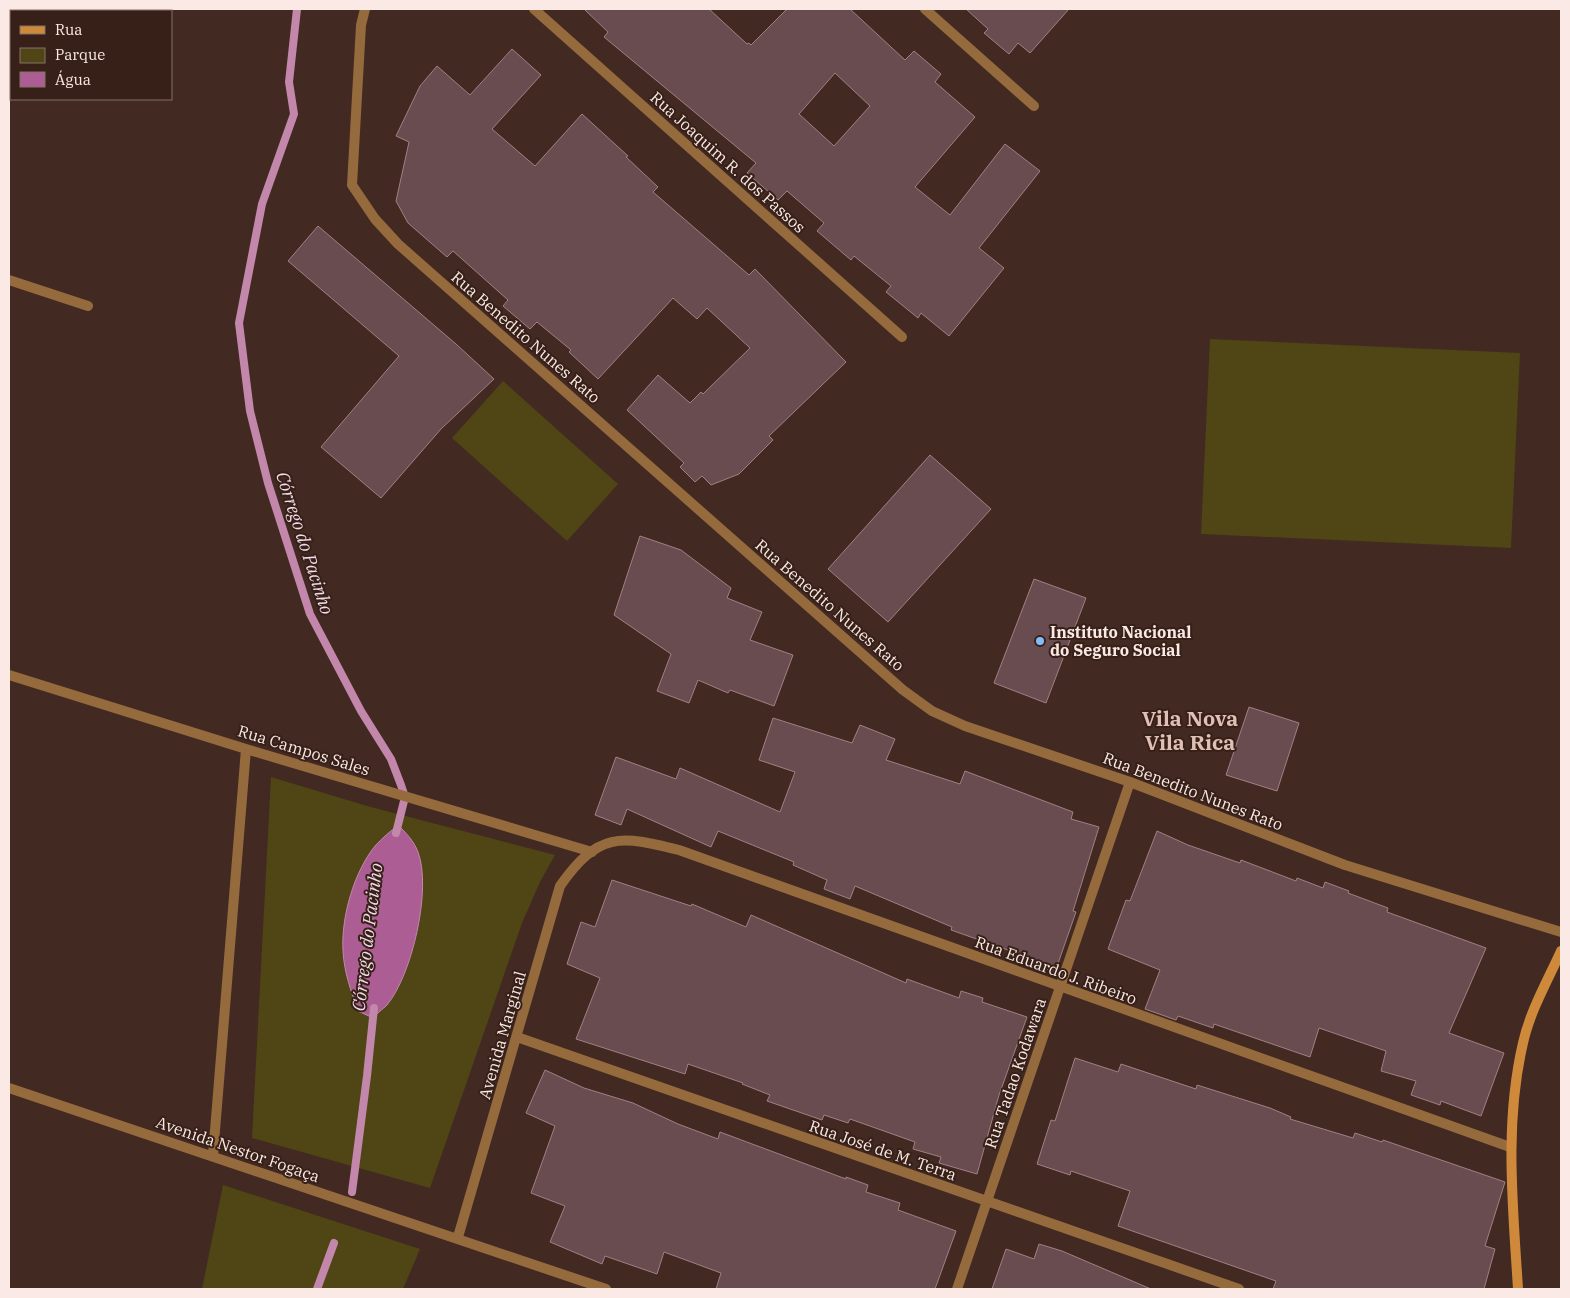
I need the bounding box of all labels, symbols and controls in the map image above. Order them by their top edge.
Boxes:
legend [10,10,172,100]
text: Rua [55,20,82,39]
text: Parque [55,45,105,64]
text: Água [55,70,91,89]
street label: Rua Joaquim R. dos Passos [646,87,810,237]
street label: Rua Benedito Nunes Rato [447,267,605,407]
water label: Córrego do Pacinho [271,469,339,617]
street label: Rua Benedito Nunes Rato [751,535,909,675]
place label: Instituto Nacional do Seguro Social [1050,622,1191,660]
marker: Instituto Nacional do Seguro Social [1034,635,1046,647]
district label: Vila Nova Vila Rica [1142,704,1238,756]
street label: Rua Campos Sales [236,720,372,780]
street label: Rua Benedito Nunes Rato [1100,747,1286,835]
water label: Córrego do Pacinho [347,862,387,1012]
street label: Rua Eduardo J. Ribeiro [972,931,1140,1009]
street label: Avenida Marginal [474,968,530,1101]
street label: Rua Tadao Kodawara [980,995,1050,1151]
street label: Avenida Nestor Fogaça [154,1112,323,1187]
street label: Rua José de M. Terra [807,1115,960,1185]

